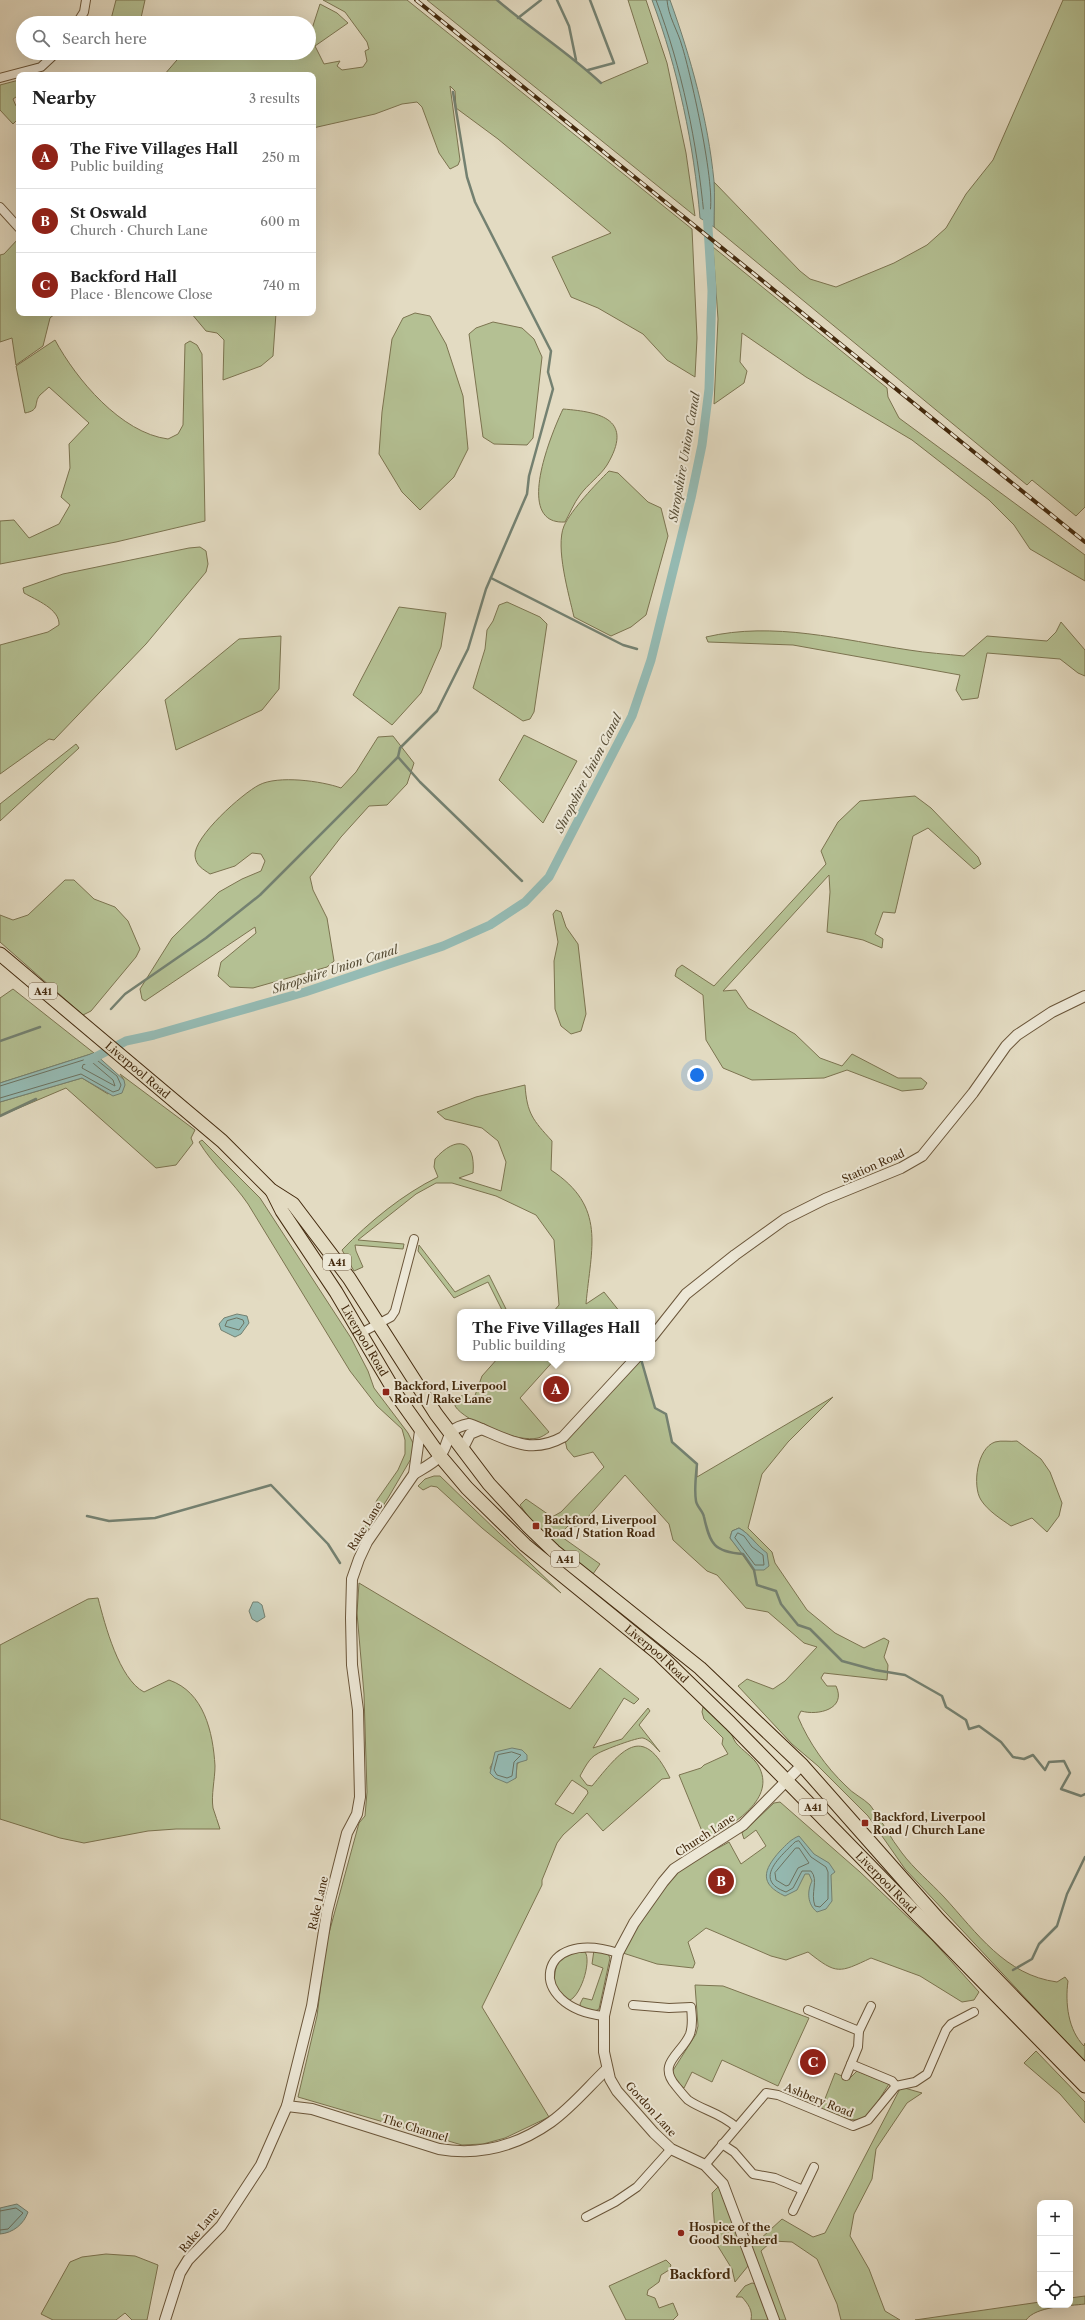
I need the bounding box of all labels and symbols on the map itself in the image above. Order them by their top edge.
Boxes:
water label: Shropshire Union Canal [665,390,703,524]
water label: Shropshire Union Canal [551,710,625,836]
water label: Shropshire Union Canal [269,941,401,997]
road number: A41 [29,983,57,999]
street label: Liverpool Road [102,1039,173,1101]
your location [687,1065,707,1085]
street label: Station Road [839,1146,907,1186]
road number: A41 [323,1254,351,1270]
street label: Liverpool Road [338,1302,391,1379]
pin: A [543,1374,569,1404]
place label: Backford, Liverpool Road / Rake Lane [394,1379,507,1406]
marker: Backford, Liverpool Road / Rake Lane [381,1387,391,1397]
street label: Rake Lane [345,1499,385,1553]
place label: Backford, Liverpool Road / Station Road [544,1513,657,1540]
marker: Backford, Liverpool Road / Station Road [531,1521,541,1531]
road number: A41 [551,1551,579,1567]
street label: Liverpool Road [622,1622,692,1686]
road number: A41 [799,1799,827,1815]
place label: Backford, Liverpool Road / Church Lane [873,1810,986,1837]
street label: Church Lane [673,1811,737,1859]
marker: Backford, Liverpool Road / Church Lane [860,1818,870,1828]
street label: Liverpool Road [853,1849,919,1916]
pin: B [708,1866,734,1896]
street label: Rake Lane [305,1875,331,1931]
pin: C [800,2047,826,2077]
street label: Gordon Lane [623,2079,679,2139]
street label: Ashbery Road [782,2079,856,2120]
street label: The Channel [380,2111,451,2145]
street label: Rake Lane [176,2204,222,2256]
place label: Hospice of the Good Shepherd [689,2220,778,2247]
marker: Hospice of the Good Shepherd [676,2228,686,2238]
district label: Backford [669,2266,731,2282]

